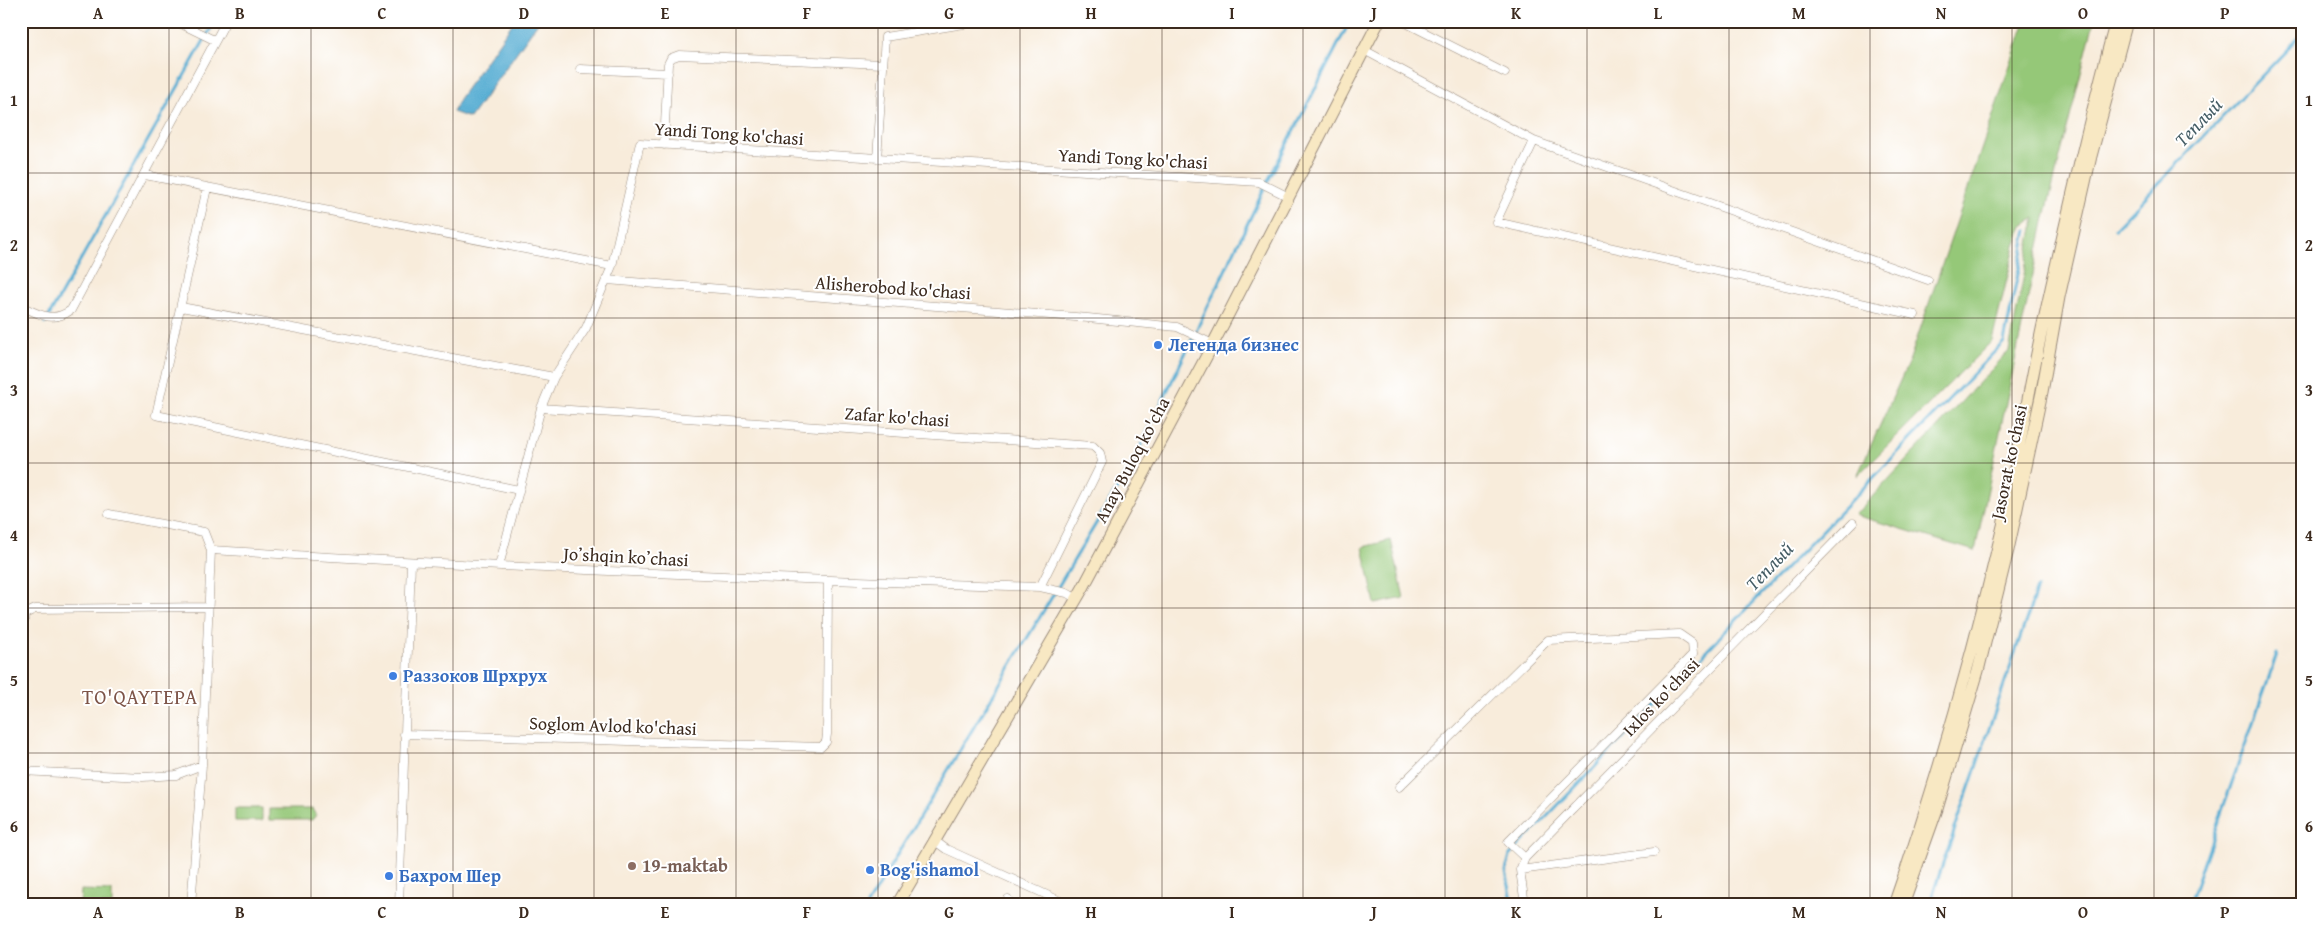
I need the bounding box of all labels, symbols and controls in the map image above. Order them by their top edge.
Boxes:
text: A [93,1,104,25]
text: B [235,1,245,25]
text: C [377,1,387,25]
text: D [519,1,529,25]
text: E [661,1,670,25]
text: F [803,1,811,25]
text: G [944,1,954,25]
text: H [1085,1,1097,25]
text: I [1229,1,1235,25]
text: J [1368,1,1377,25]
text: K [1511,1,1522,25]
text: L [1654,1,1663,25]
text: M [1792,1,1806,25]
text: N [1936,1,1947,25]
text: O [2078,1,2088,25]
text: P [2220,1,2230,25]
text: 1 [10,88,18,112]
text: 1 [2305,88,2313,112]
water label: Теплый [2168,91,2229,153]
street label: Yandi Tong ko'chasi [653,115,805,152]
street label: Yandi Tong ko'chasi [1058,141,1208,176]
text: 2 [10,233,18,257]
text: 2 [2305,233,2313,257]
street label: Alisherobod ko'chasi [814,269,972,306]
place label: Легенда бизнес [1168,331,1299,358]
marker: Легенда бизнес [1152,339,1164,351]
text: 3 [10,378,18,402]
text: 3 [2305,378,2313,402]
street label: Anay Buloq ko'cha [1087,392,1176,527]
street label: Zafar ko'chasi [844,399,950,434]
street label: Jasorat koʻchasi [1983,402,2034,524]
text: 4 [10,523,18,547]
text: 4 [2305,523,2313,547]
water label: Теплый [1739,535,1800,597]
street label: Joʼshqin koʼchasi [561,540,689,573]
street label: Ixlos ko'chasi [1616,651,1705,742]
place label: Раззоков Шрхрух [403,662,548,689]
text: 5 [10,668,18,692]
text: 5 [2305,668,2313,692]
marker: Раззоков Шрхрух [387,670,399,682]
district label: TO'QAYTEPA [82,682,198,711]
street label: Soglom Avlod ko'chasi [529,709,697,742]
text: 6 [10,814,18,838]
text: 6 [2305,814,2313,838]
place label: 19-maktab [642,852,728,879]
place label: Bog'ishamol [880,856,979,883]
marker: 19-maktab [626,860,638,872]
place label: Бахром Шер [399,862,501,889]
marker: Bog'ishamol [864,864,876,876]
marker: Бахром Шер [383,870,395,882]
text: A [93,900,104,924]
text: B [235,900,245,924]
text: C [377,900,387,924]
text: D [519,900,529,924]
text: E [661,900,670,924]
text: F [803,900,811,924]
text: G [944,900,954,924]
text: H [1085,900,1097,924]
text: I [1229,900,1235,924]
text: J [1368,900,1377,924]
text: K [1511,900,1522,924]
text: L [1654,900,1663,924]
text: M [1792,900,1806,924]
text: N [1936,900,1947,924]
text: O [2078,900,2088,924]
text: P [2220,900,2230,924]

